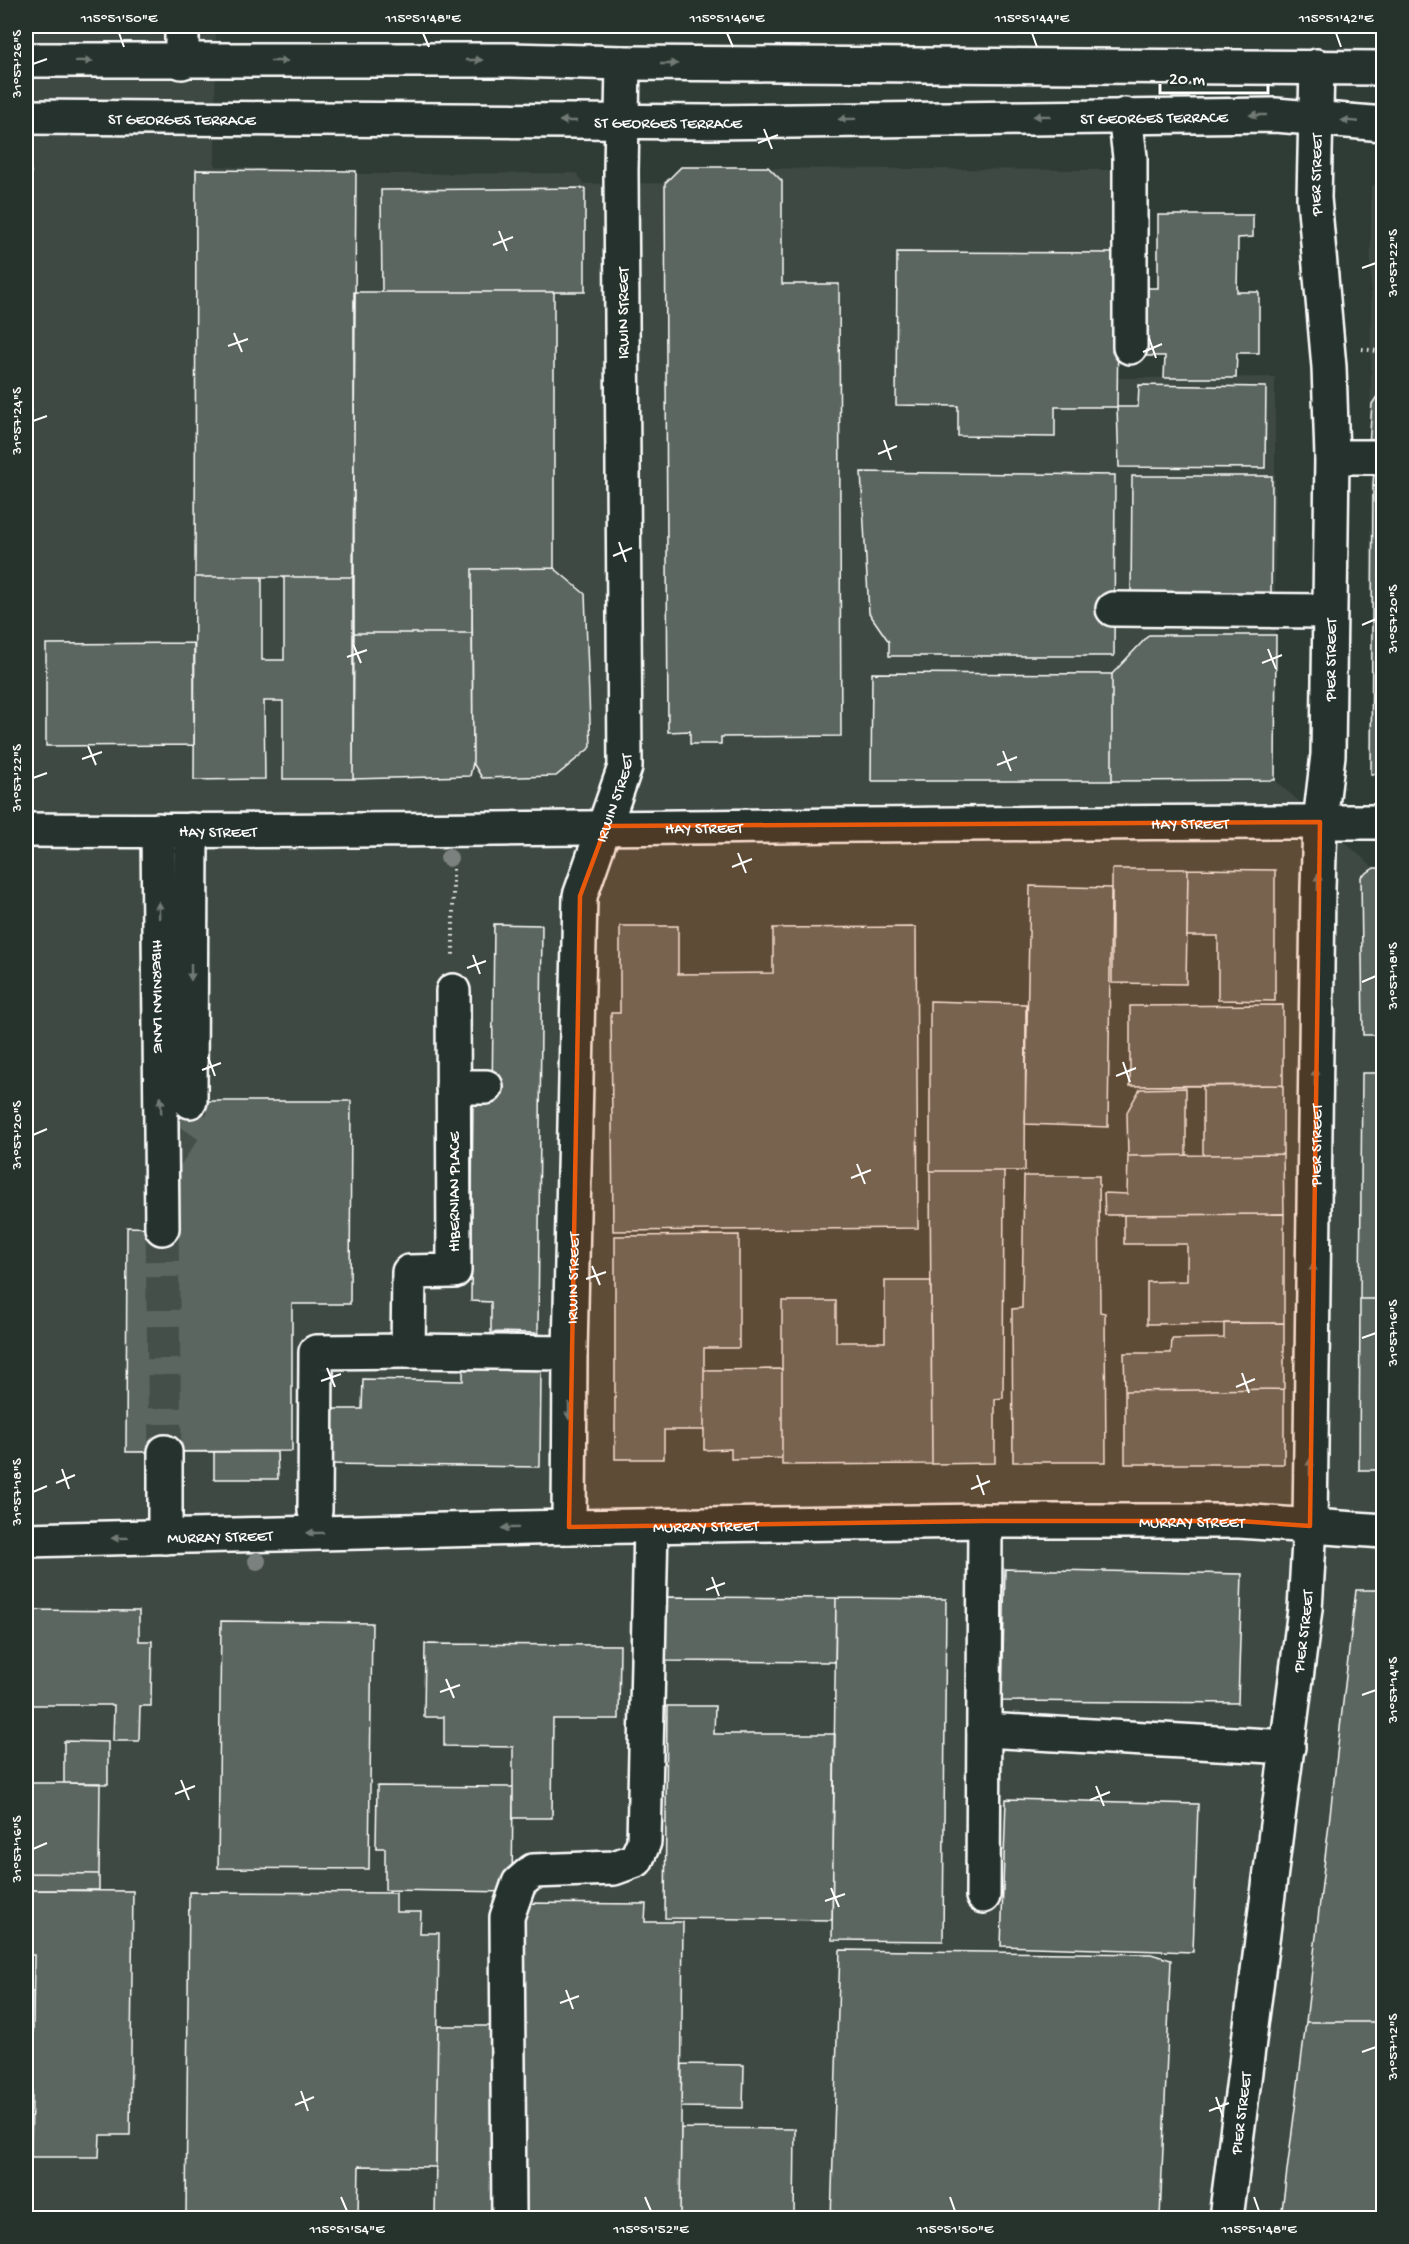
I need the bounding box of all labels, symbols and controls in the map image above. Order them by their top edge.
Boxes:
text: 115°51'50"E [80,10,158,28]
text: 115°51'48"E [384,10,461,28]
text: 115°51'46"E [689,10,765,28]
text: 115°51'44"E [994,10,1070,28]
text: 115°51'42"E [1298,10,1374,28]
text: 31°57'26"S [9,30,27,99]
one-way arrow [74,56,93,66]
one-way arrow [464,56,483,65]
one-way arrow [269,57,288,66]
scale bar [1160,57,1268,95]
one-way arrow [659,59,678,69]
text: 20 m [1169,70,1205,91]
street label: ST GEORGES TERRACE [1080,110,1229,130]
one-way arrow [1248,110,1267,120]
one-way arrow [1032,111,1051,121]
street label: ST GEORGES TERRACE [108,112,257,132]
street label: ST GEORGES TERRACE [594,115,743,135]
one-way arrow [837,115,856,124]
one-way arrow [558,116,577,126]
one-way arrow [1340,116,1359,126]
street label: PIER STREET [1308,132,1329,217]
text: 31°57'22"S [1385,229,1403,298]
street label: IRWIN STREET [616,266,635,359]
text: 31°57'24"S [9,387,27,456]
text: 31°57'20"S [1385,584,1403,655]
street label: PIER STREET [1323,617,1343,702]
text: 31°57'22"S [9,744,27,813]
street label: IRWIN STREET [593,753,638,846]
street label: HAY STREET [1151,816,1230,835]
street label: HAY STREET [665,820,744,840]
street label: HAY STREET [179,824,258,843]
one-way arrow [1313,873,1323,892]
one-way arrow [154,901,164,920]
street label: HIBERNIAN LANE [146,939,166,1054]
text: 31°57'18"S [1385,942,1403,1011]
one-way arrow [186,963,196,982]
one-way arrow [1311,1068,1320,1087]
one-way arrow [156,1096,166,1115]
text: 31°57'20"S [9,1100,27,1171]
street label: PIER STREET [1308,1103,1328,1188]
street label: HIBERNIAN PLACE [447,1131,466,1252]
street label: IRWIN STREET [565,1231,586,1324]
one-way arrow [1308,1263,1318,1282]
text: 31°57'16"S [1385,1299,1403,1367]
one-way arrow [564,1402,574,1421]
text: 31°57'18"S [9,1458,27,1527]
one-way arrow [1305,1458,1315,1477]
street label: MURRAY STREET [1139,1515,1246,1534]
street label: MURRAY STREET [653,1518,760,1539]
one-way arrow [501,1524,520,1533]
street label: MURRAY STREET [167,1528,274,1550]
one-way arrow [306,1528,325,1538]
one-way arrow [111,1533,130,1542]
street label: PIER STREET [1291,1588,1319,1675]
text: 31°57'14"S [1385,1657,1403,1724]
text: 31°57'16"S [9,1815,27,1883]
text: 31°57'12"S [1385,2014,1403,2081]
street label: PIER STREET [1228,2070,1258,2157]
text: 115°51'54"E [308,2221,385,2239]
text: 115°51'52"E [612,2221,689,2239]
text: 115°51'50"E [916,2221,994,2239]
text: 115°51'48"E [1220,2221,1297,2239]

